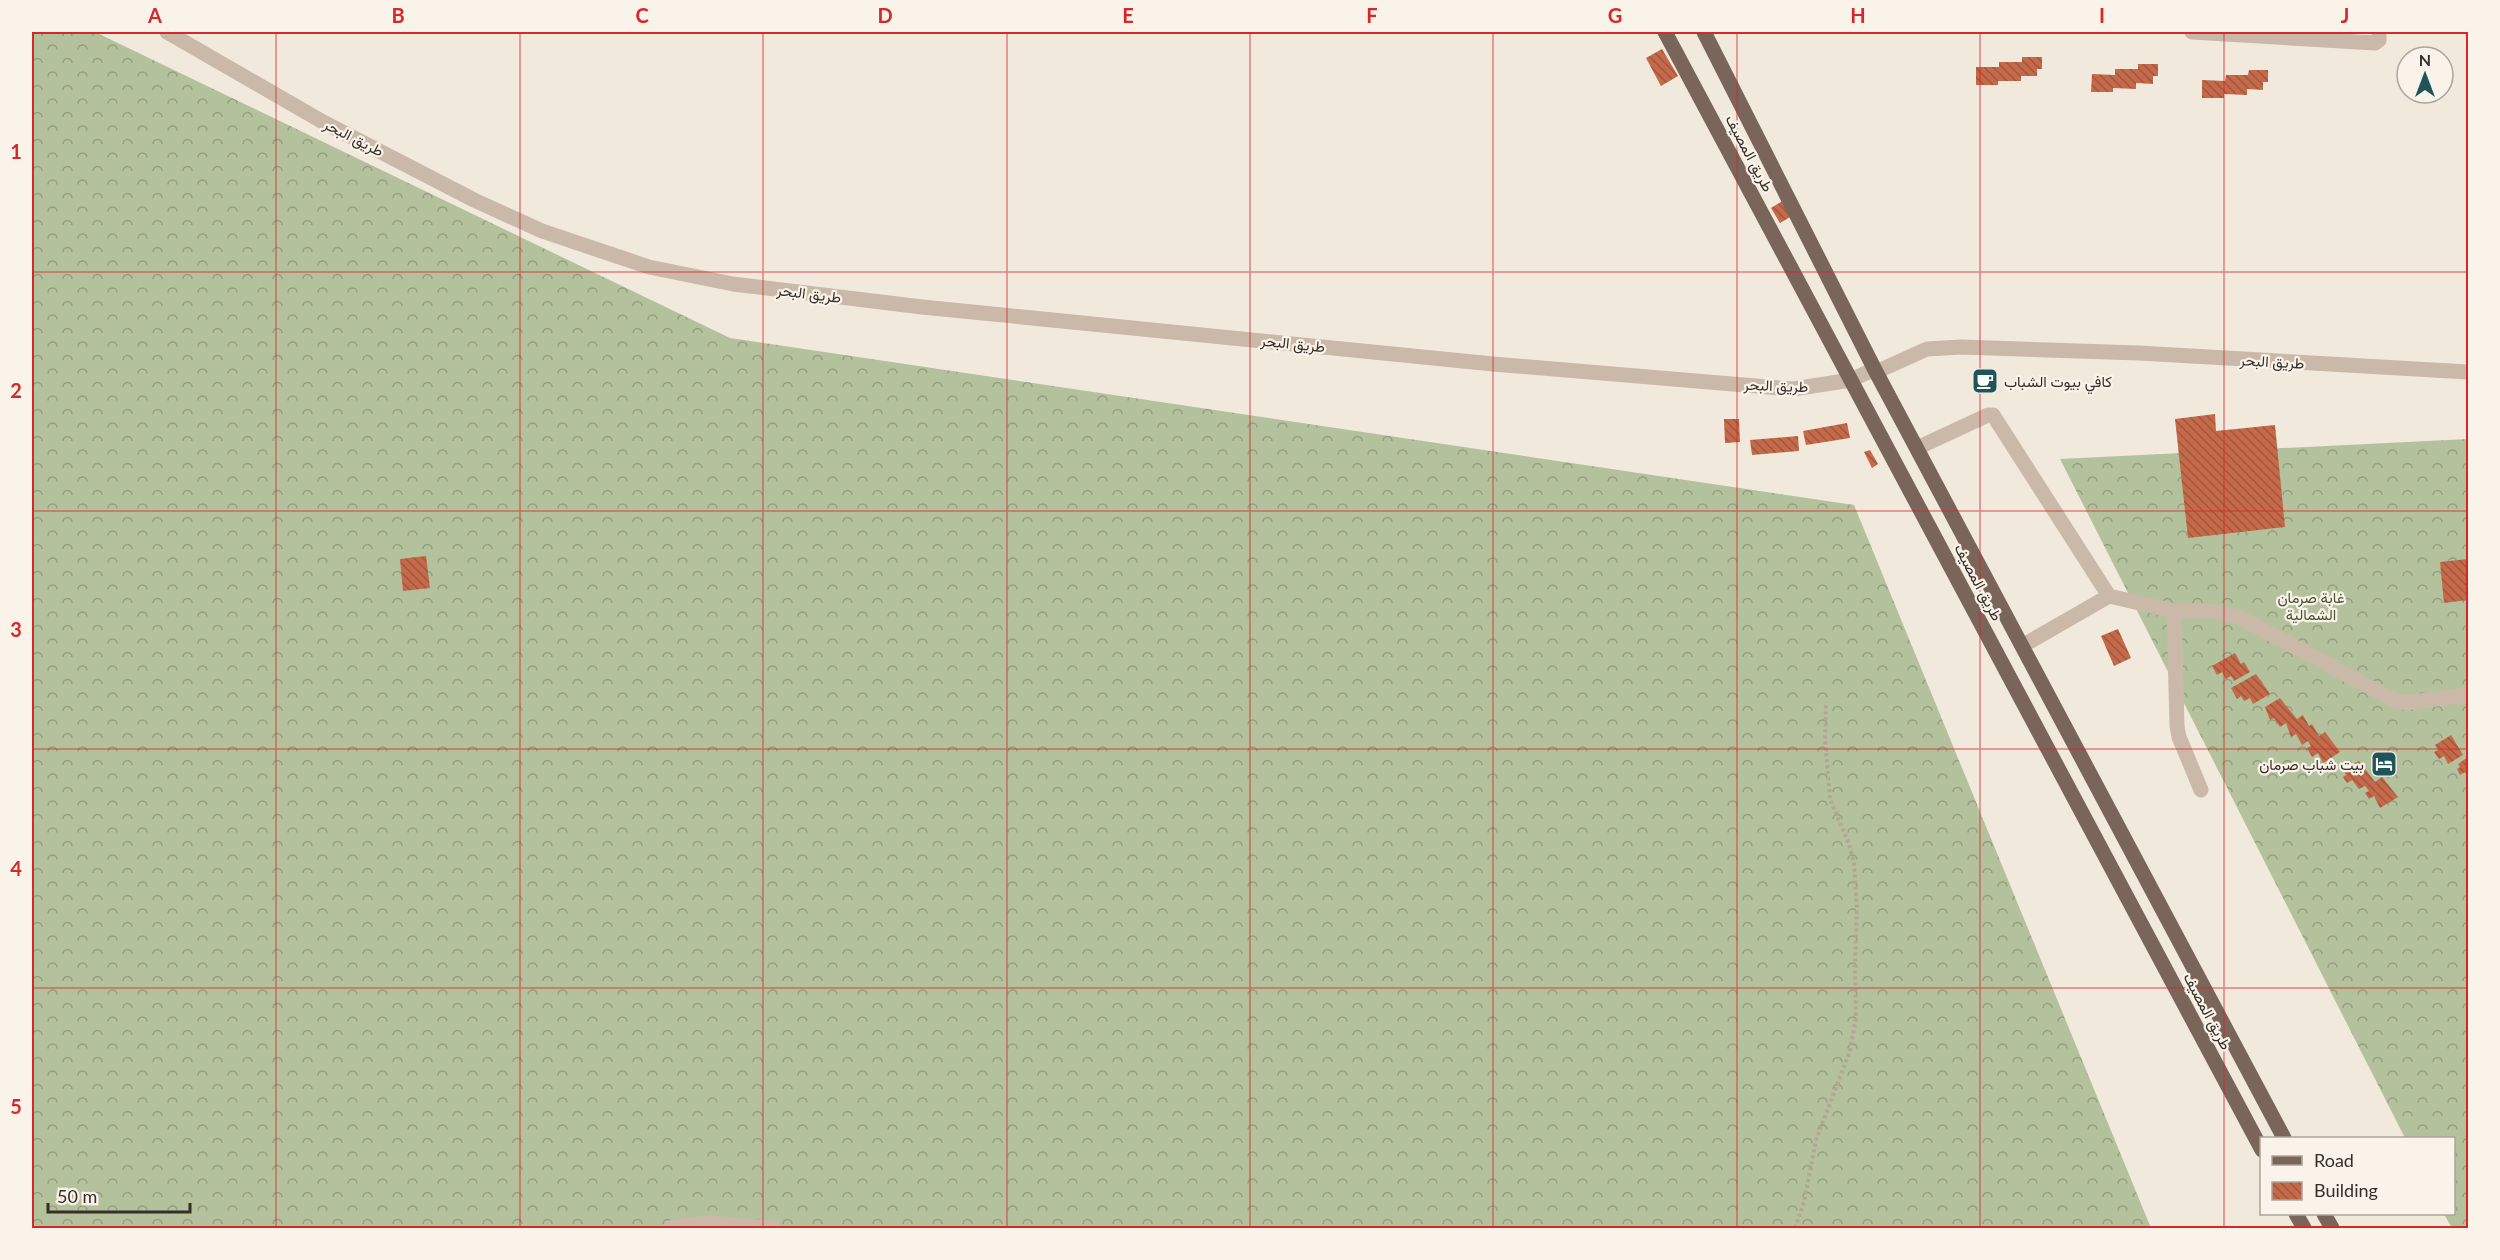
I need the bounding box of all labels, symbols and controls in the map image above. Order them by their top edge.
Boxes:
text: A [147,3,162,27]
text: B [391,3,405,27]
text: C [635,3,649,27]
text: D [877,3,893,27]
text: E [1122,3,1134,27]
text: F [1366,3,1378,27]
text: G [1608,3,1622,27]
text: H [1850,3,1866,27]
text: I [2099,3,2105,27]
text: J [2341,3,2349,27]
north arrow [2395,45,2455,105]
text: N [2419,50,2431,69]
street label: طريق المصيف [1720,112,1778,196]
street label: طريق البحر [319,114,387,162]
text: 1 [10,139,22,163]
street label: طريق البحر [775,280,842,308]
street label: طريق البحر [1259,331,1326,357]
street label: طريق البحر [2238,350,2305,374]
cafe icon: كافي بيوت الشباب [1970,366,2000,396]
place label: كافي بيوت الشباب [2004,372,2112,395]
street label: طريق البحر [1742,375,1809,397]
text: 2 [10,378,22,402]
street label: طريق المصيف [1949,541,2007,625]
park label: غابة صرمان الشمالية [2277,588,2345,624]
text: 3 [10,617,22,641]
hotel icon: بيت شباب صرمان [2369,749,2399,779]
place label: بيت شباب صرمان [2259,755,2364,774]
text: 4 [10,856,22,880]
street label: طريق المصيف [2178,970,2236,1054]
text: 5 [10,1094,22,1118]
legend [2260,1137,2455,1215]
text: Road [2314,1149,2354,1171]
scale bar [48,1176,190,1214]
text: Building [2314,1179,2378,1201]
text: 50 m [57,1185,97,1207]

